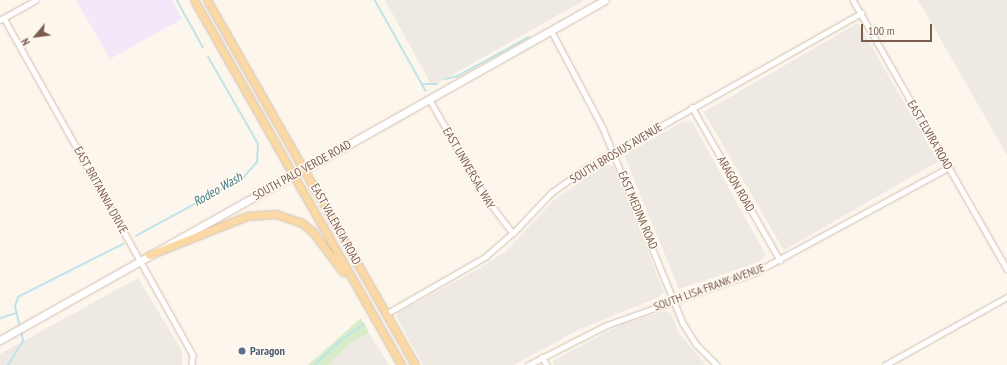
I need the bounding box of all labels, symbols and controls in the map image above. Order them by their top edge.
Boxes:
north arrow [16,16,56,56]
scale bar [863,16,934,42]
text: 100 m [868,23,895,38]
text: N [18,36,33,48]
street label: EAST ELVIRA ROAD [904,97,956,173]
street label: SOUTH BROSIUS AVENUE [567,120,665,186]
street label: EAST UNIVERSAL WAY [440,124,498,212]
street label: SOUTH PALO VERDE ROAD [250,137,354,203]
street label: EAST BRITANNIA DRIVE [71,144,131,236]
street label: ARAGON ROAD [714,154,758,214]
street label: EAST MEDINA ROAD [615,168,661,252]
water label: Rodeo Wash [191,170,245,210]
street label: EAST VALENCIA ROAD [308,181,364,267]
street label: SOUTH LISA FRANK AVENUE [651,260,767,314]
place label: Paragon [250,344,285,358]
marker: Paragon [237,346,247,356]

